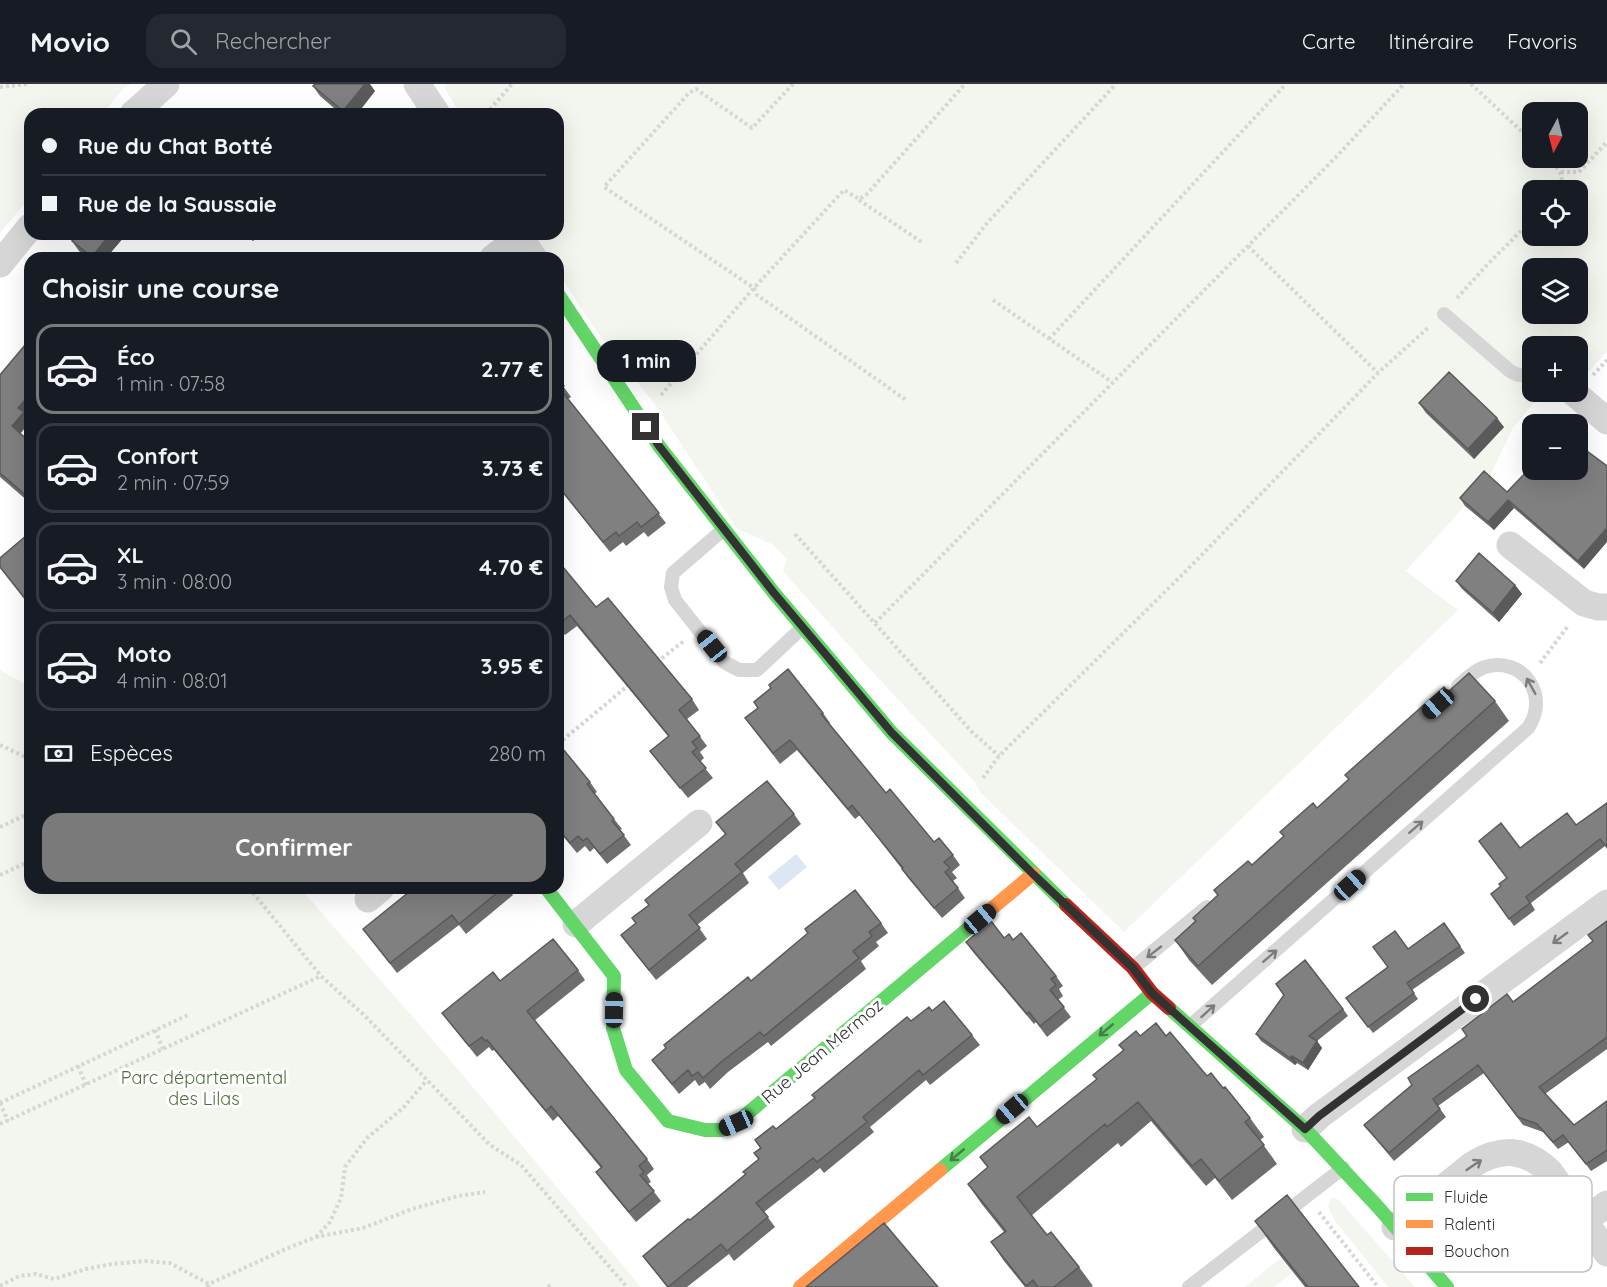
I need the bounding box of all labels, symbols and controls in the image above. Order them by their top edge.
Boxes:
search box [146,14,566,68]
text: Movio [30,24,110,59]
icon: search [167,25,200,58]
text: Rechercher [215,27,331,55]
text: Carte [1302,28,1356,54]
text: Itinéraire [1389,28,1474,54]
text: Favoris [1507,28,1577,54]
north arrow [1522,102,1588,168]
map controls [1522,102,1588,480]
text: Rue du Chat Botté [78,132,273,160]
button: locate [1522,180,1588,246]
text: Rue de la Saussaie [78,190,277,218]
button: layers [1522,258,1588,324]
text: Choisir une course [42,271,279,305]
button: + [1522,336,1588,402]
callout: 1 min [596,340,696,382]
icon: car [45,342,99,396]
text: Éco [117,343,155,371]
text: 1 min [622,348,671,373]
text: 2.77 € [481,355,543,383]
text: 1 min · 07:58 [117,371,225,396]
route end [632,413,659,440]
button: − [1522,414,1588,480]
icon: car [45,441,99,495]
text: Confort [117,442,199,470]
text: 3.73 € [482,454,543,482]
text: 2 min · 07:59 [117,470,229,495]
icon: car [45,540,99,594]
text: XL [117,541,144,569]
text: 4.70 € [479,553,543,581]
text: 3 min · 08:00 [117,569,232,594]
car [694,626,730,666]
icon: car [45,639,99,693]
text: Moto [117,640,171,668]
text: 3.95 € [481,652,543,680]
text: 4 min · 08:01 [117,668,228,693]
one-way arrow [1525,678,1537,695]
car [1419,685,1457,723]
icon: cash [42,737,75,770]
text: Espèces [90,739,173,767]
text: 280 m [489,741,546,766]
button: Confirmer [42,813,546,882]
one-way arrow [1408,820,1423,834]
car [1331,866,1369,904]
car [960,901,1000,937]
one-way arrow [1552,932,1568,944]
one-way arrow [1146,945,1162,958]
one-way arrow [1262,949,1277,963]
route start [1462,985,1489,1012]
car [605,992,623,1028]
street label: Rue Jean Mermoz [757,993,887,1109]
one-way arrow [1200,1004,1215,1018]
one-way arrow [1098,1023,1114,1036]
park label: Parc départemental des Lilas [121,1066,287,1110]
car [992,1091,1032,1127]
car [716,1107,756,1139]
one-way arrow [950,1148,965,1162]
one-way arrow [1465,1158,1482,1170]
legend [1394,1176,1592,1272]
text: Fluide [1444,1187,1488,1207]
text: Ralenti [1444,1214,1495,1234]
text: Bouchon [1444,1241,1509,1261]

